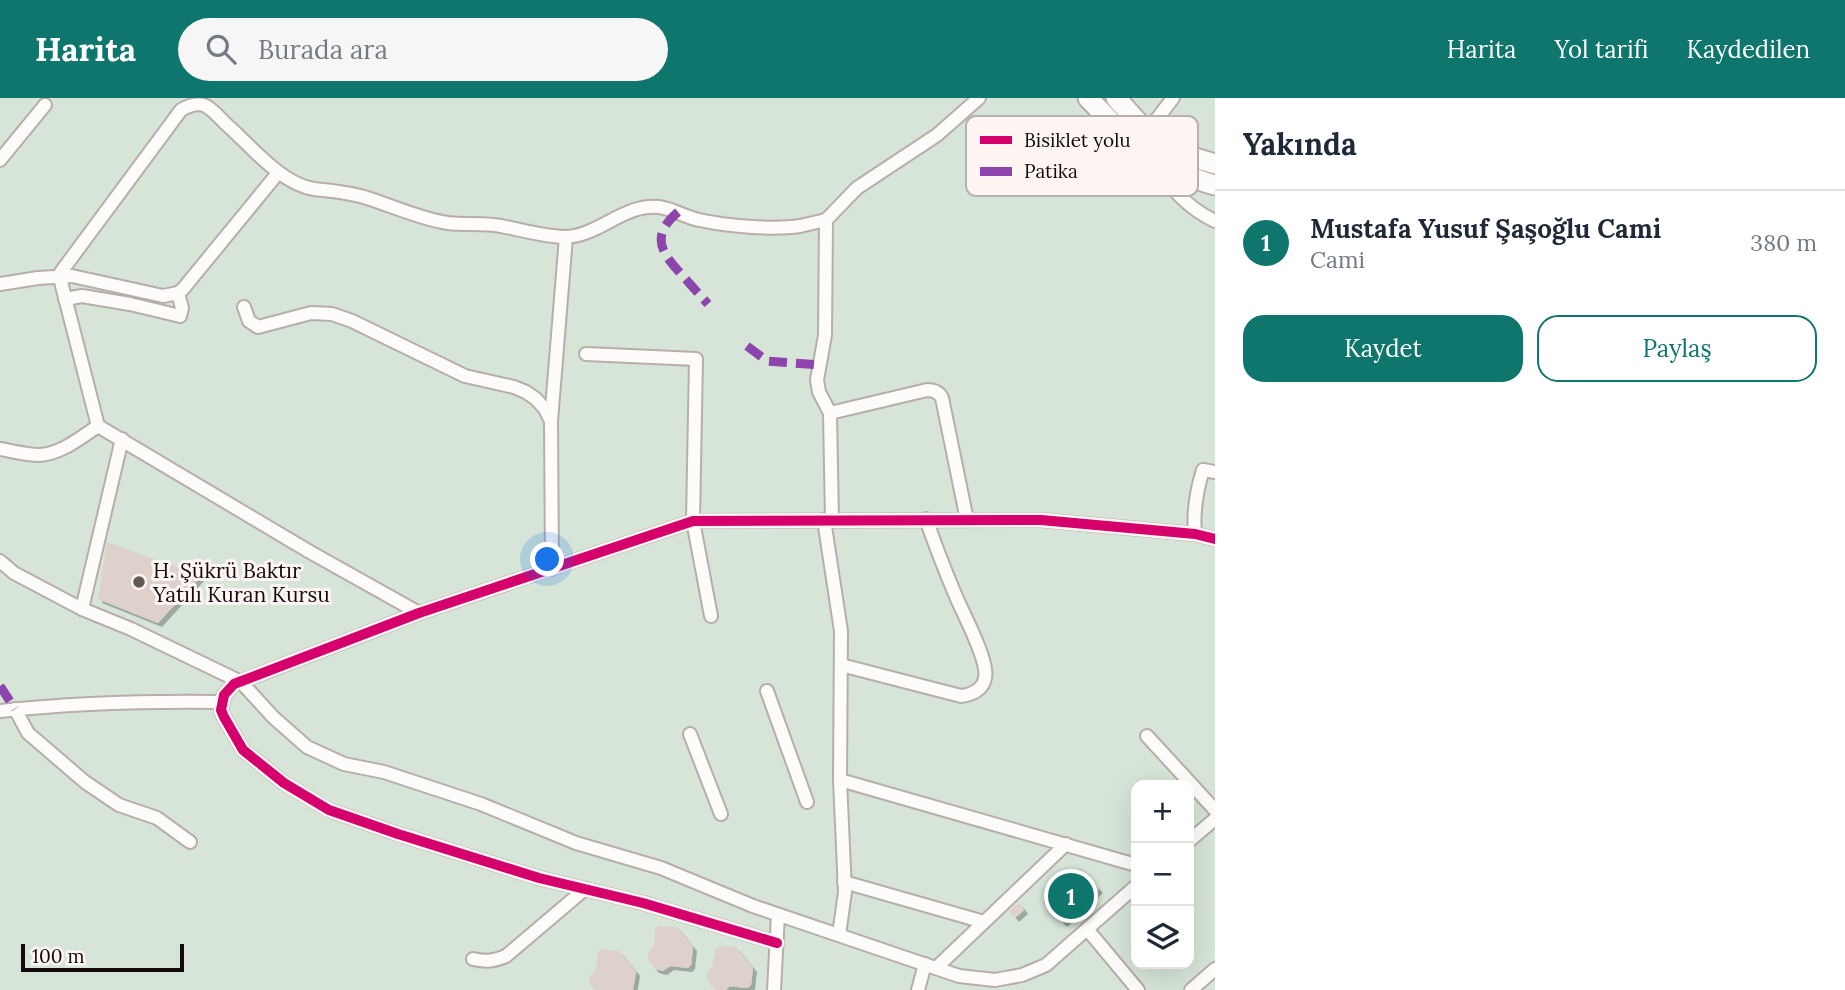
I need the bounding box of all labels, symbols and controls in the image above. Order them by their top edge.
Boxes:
search box [178,18,668,81]
text: Harita [35,28,136,70]
icon: search [202,30,240,68]
text: Burada ara [258,33,388,66]
text: Harita [1447,34,1516,65]
text: Yol tarifi [1554,34,1649,65]
text: Kaydedilen [1687,34,1810,65]
legend [966,116,1198,196]
text: Yakında [1243,125,1357,163]
text: Bisiklet yolu [1024,128,1131,152]
text: Patika [1024,159,1078,183]
text: Mustafa Yusuf Şaşoğlu Cami [1310,212,1661,245]
text: 1 [1261,228,1271,257]
text: 380 m [1750,228,1817,257]
text: Cami [1310,245,1365,274]
button: Kaydet [1243,315,1523,382]
button: Paylaş [1537,315,1817,382]
your location [530,542,564,576]
place label: H. Şükrü Baktır Yatılı Kuran Kursu [152,557,330,608]
marker: H. Şükrü Baktır Yatılı Kuran Kursu [131,574,147,590]
map controls [1131,780,1194,969]
button: + [1131,780,1194,843]
button: − [1131,843,1194,906]
pin: 1 [1048,870,1094,922]
button: layers [1131,906,1194,969]
scale bar [21,941,184,973]
text: 100 m [32,944,85,968]

